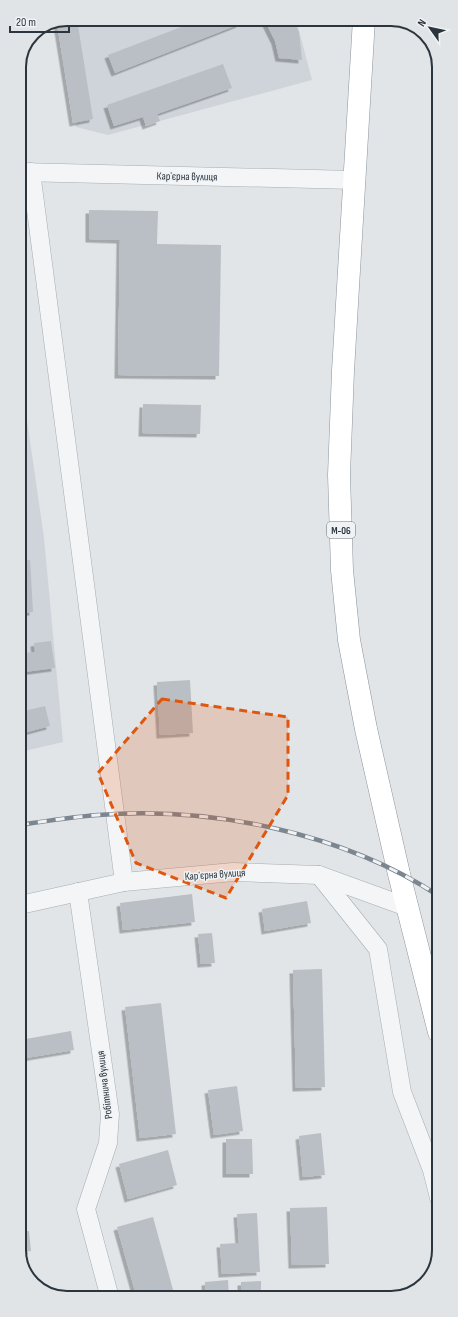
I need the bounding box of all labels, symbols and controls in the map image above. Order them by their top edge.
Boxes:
scale bar [10,8,69,34]
north arrow [410,8,450,48]
text: 20 m [16,15,36,30]
text: N [415,17,429,29]
street label: Карʼєрна вулиця [156,169,218,184]
road number: М-06 [327,522,355,538]
street label: Карʼєрна вулиця [184,866,246,883]
street label: Робітнича вулиця [94,1050,115,1120]

